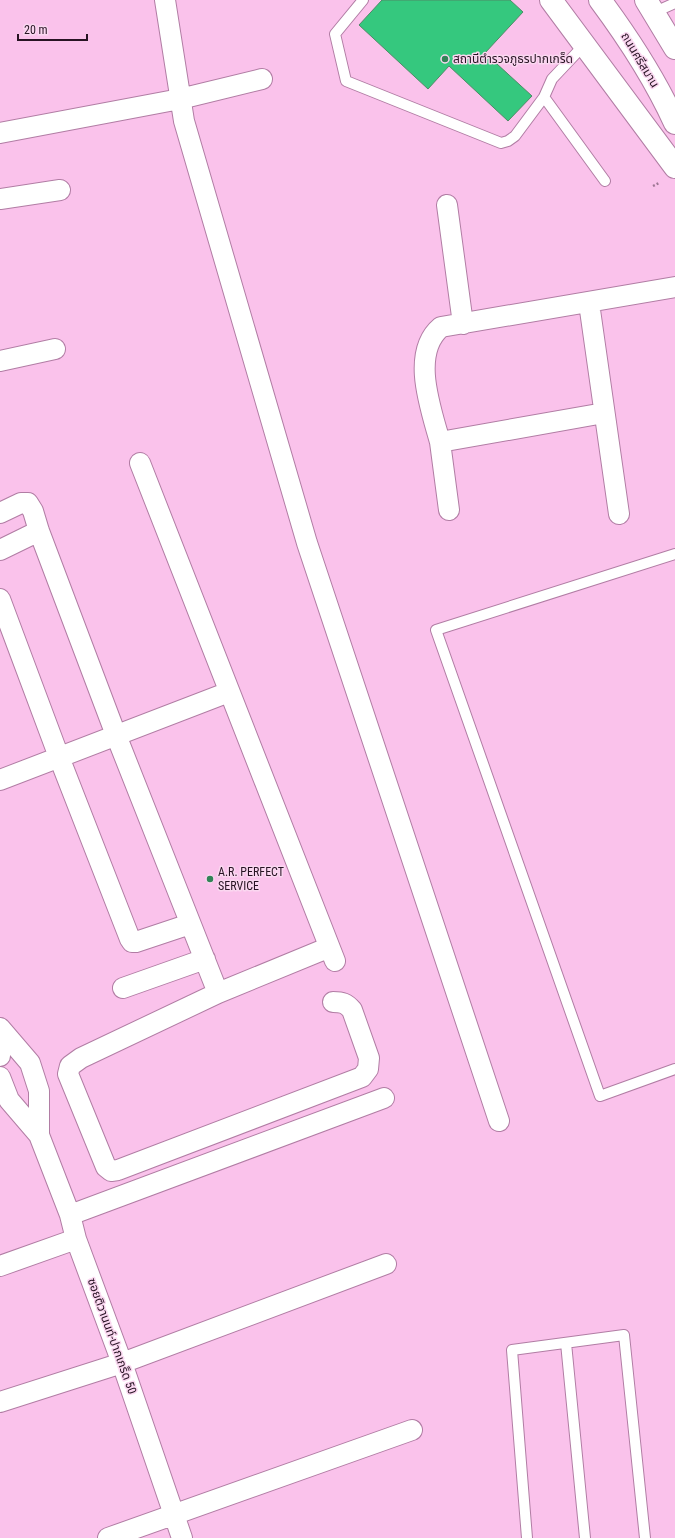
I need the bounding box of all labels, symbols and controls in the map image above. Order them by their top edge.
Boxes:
scale bar [18,16,87,42]
text: 20 m [24,23,48,37]
street label: ถนนศรีสมาน [618,30,662,90]
place label: สถานีตำรวจภูธรปากเกร็ด [453,52,573,66]
marker: สถานีตำรวจภูธรปากเกร็ด [440,54,450,64]
place label: A.R. PERFECT SERVICE [218,865,284,893]
marker: A.R. PERFECT SERVICE [205,874,215,884]
street label: ซอยติวานนท์-ปากเกร็ด 50 [85,1276,139,1396]

